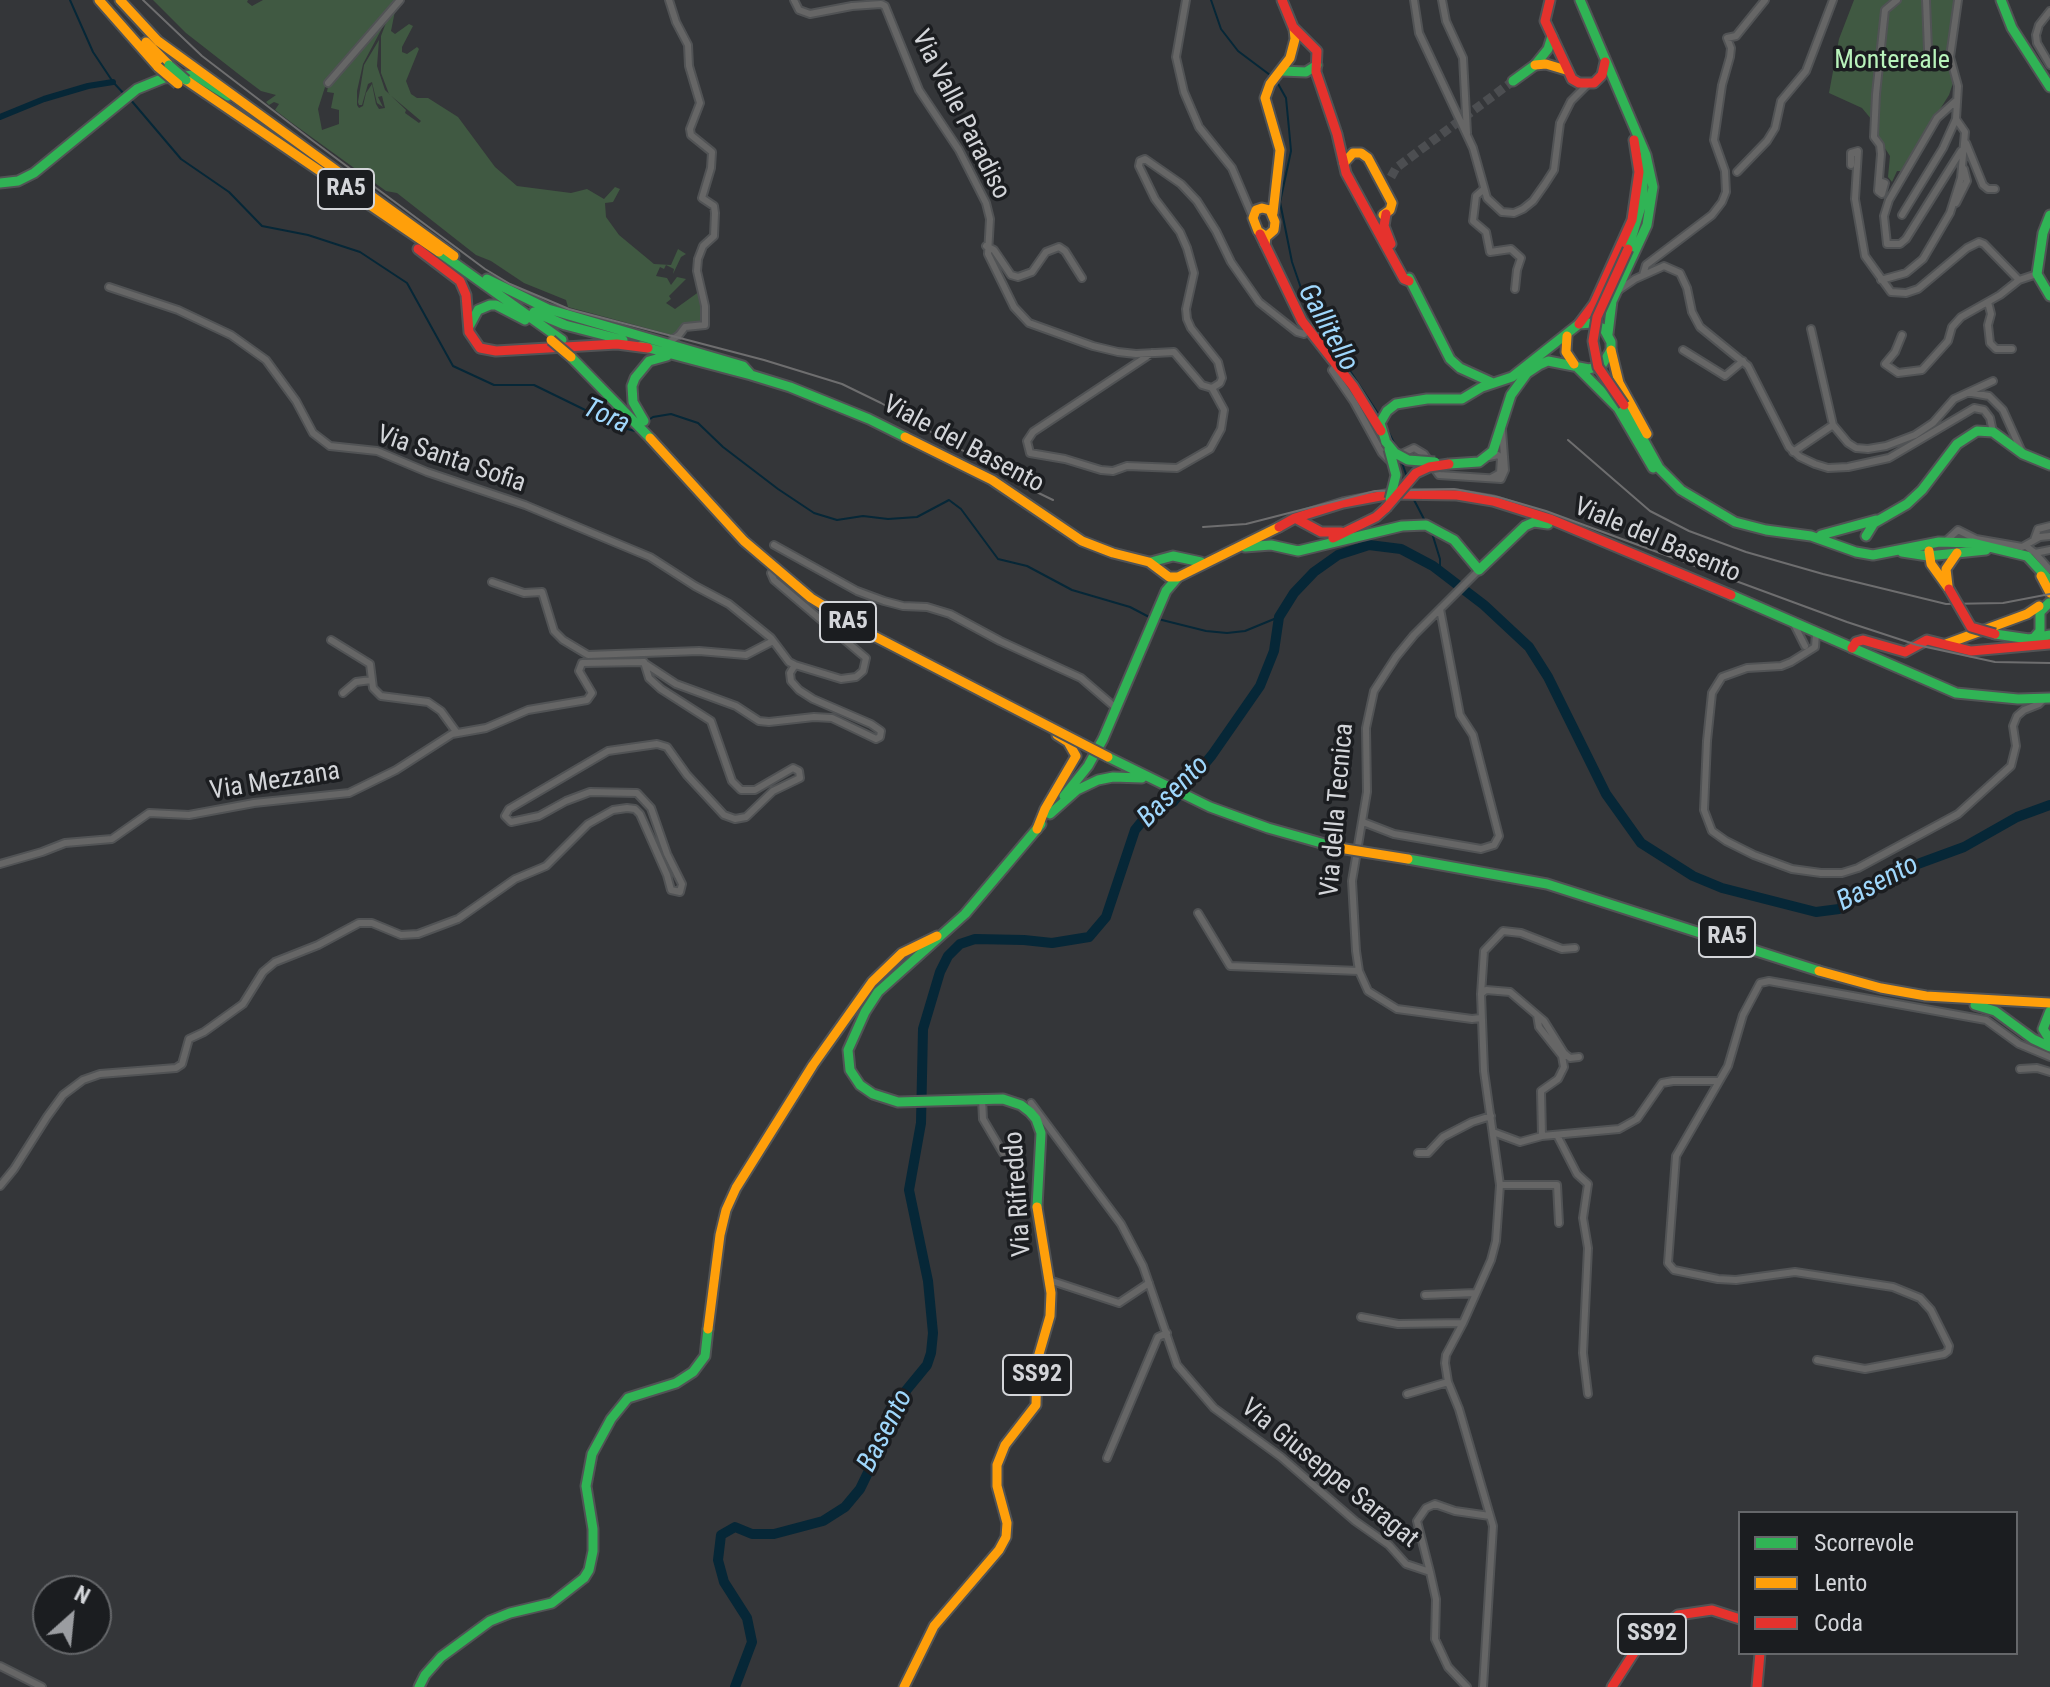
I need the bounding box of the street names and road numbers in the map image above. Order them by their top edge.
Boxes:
street label: Via Valle Paradiso [904,25,1016,205]
road number: RA5 [318,169,374,209]
street label: Viale del Basento [877,389,1049,501]
street label: Via Santa Sofia [372,420,530,500]
street label: Viale del Basento [1569,492,1745,590]
road number: RA5 [820,602,876,642]
street label: Via della Tecnica [1315,722,1361,898]
street label: Via Mezzana [208,756,342,808]
road number: RA5 [1699,917,1755,957]
street label: Via Rifreddo [999,1130,1039,1258]
road number: SS92 [1003,1355,1071,1395]
street label: Via Giuseppe Saragat [1234,1393,1424,1555]
road number: SS92 [1618,1614,1686,1654]

